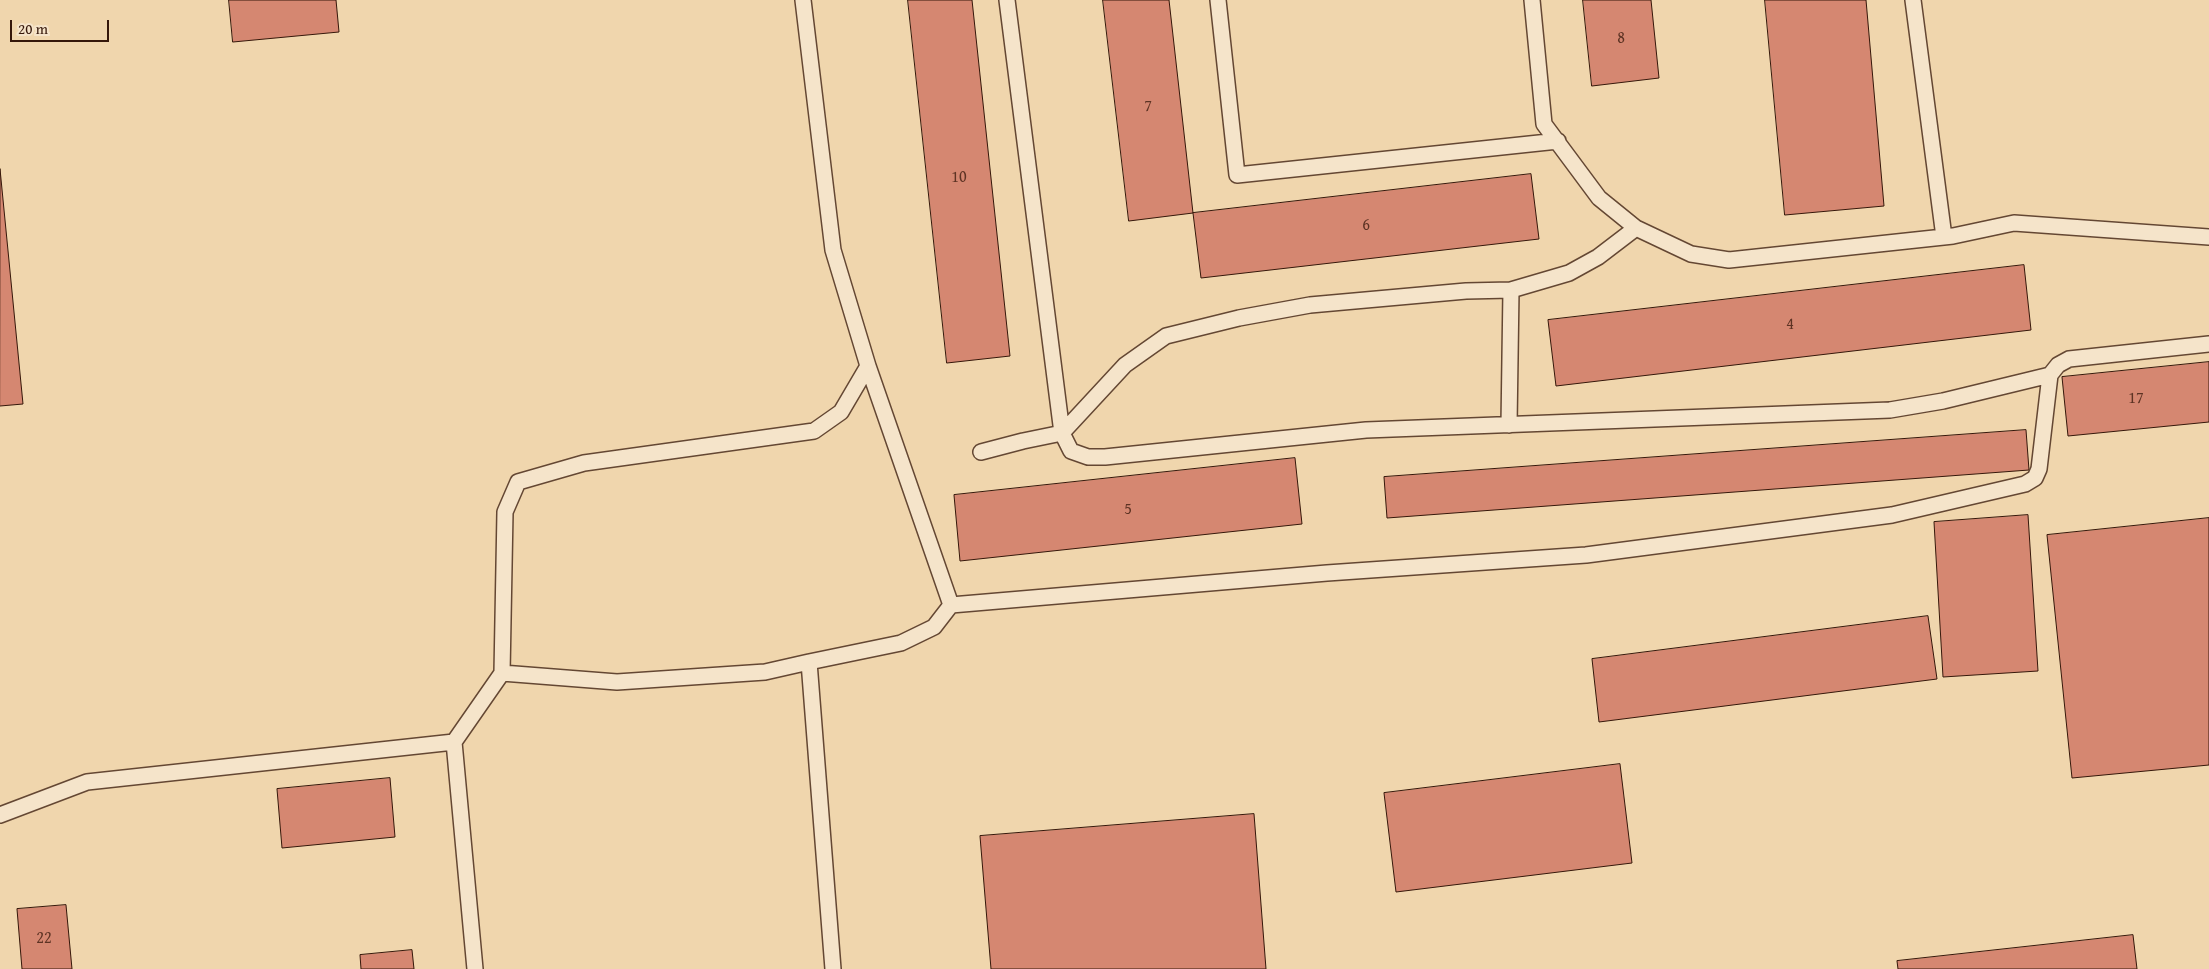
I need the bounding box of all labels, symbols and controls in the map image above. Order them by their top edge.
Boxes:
scale bar [12,10,111,42]
text: 20 m [18,18,48,39]
house number: 8 [1617,29,1625,49]
house number: 7 [1144,97,1152,117]
house number: 10 [951,168,967,188]
house number: 6 [1362,216,1370,236]
house number: 4 [1786,315,1794,335]
house number: 17 [2128,389,2144,409]
house number: 5 [1124,500,1132,520]
house number: 22 [36,929,52,949]

